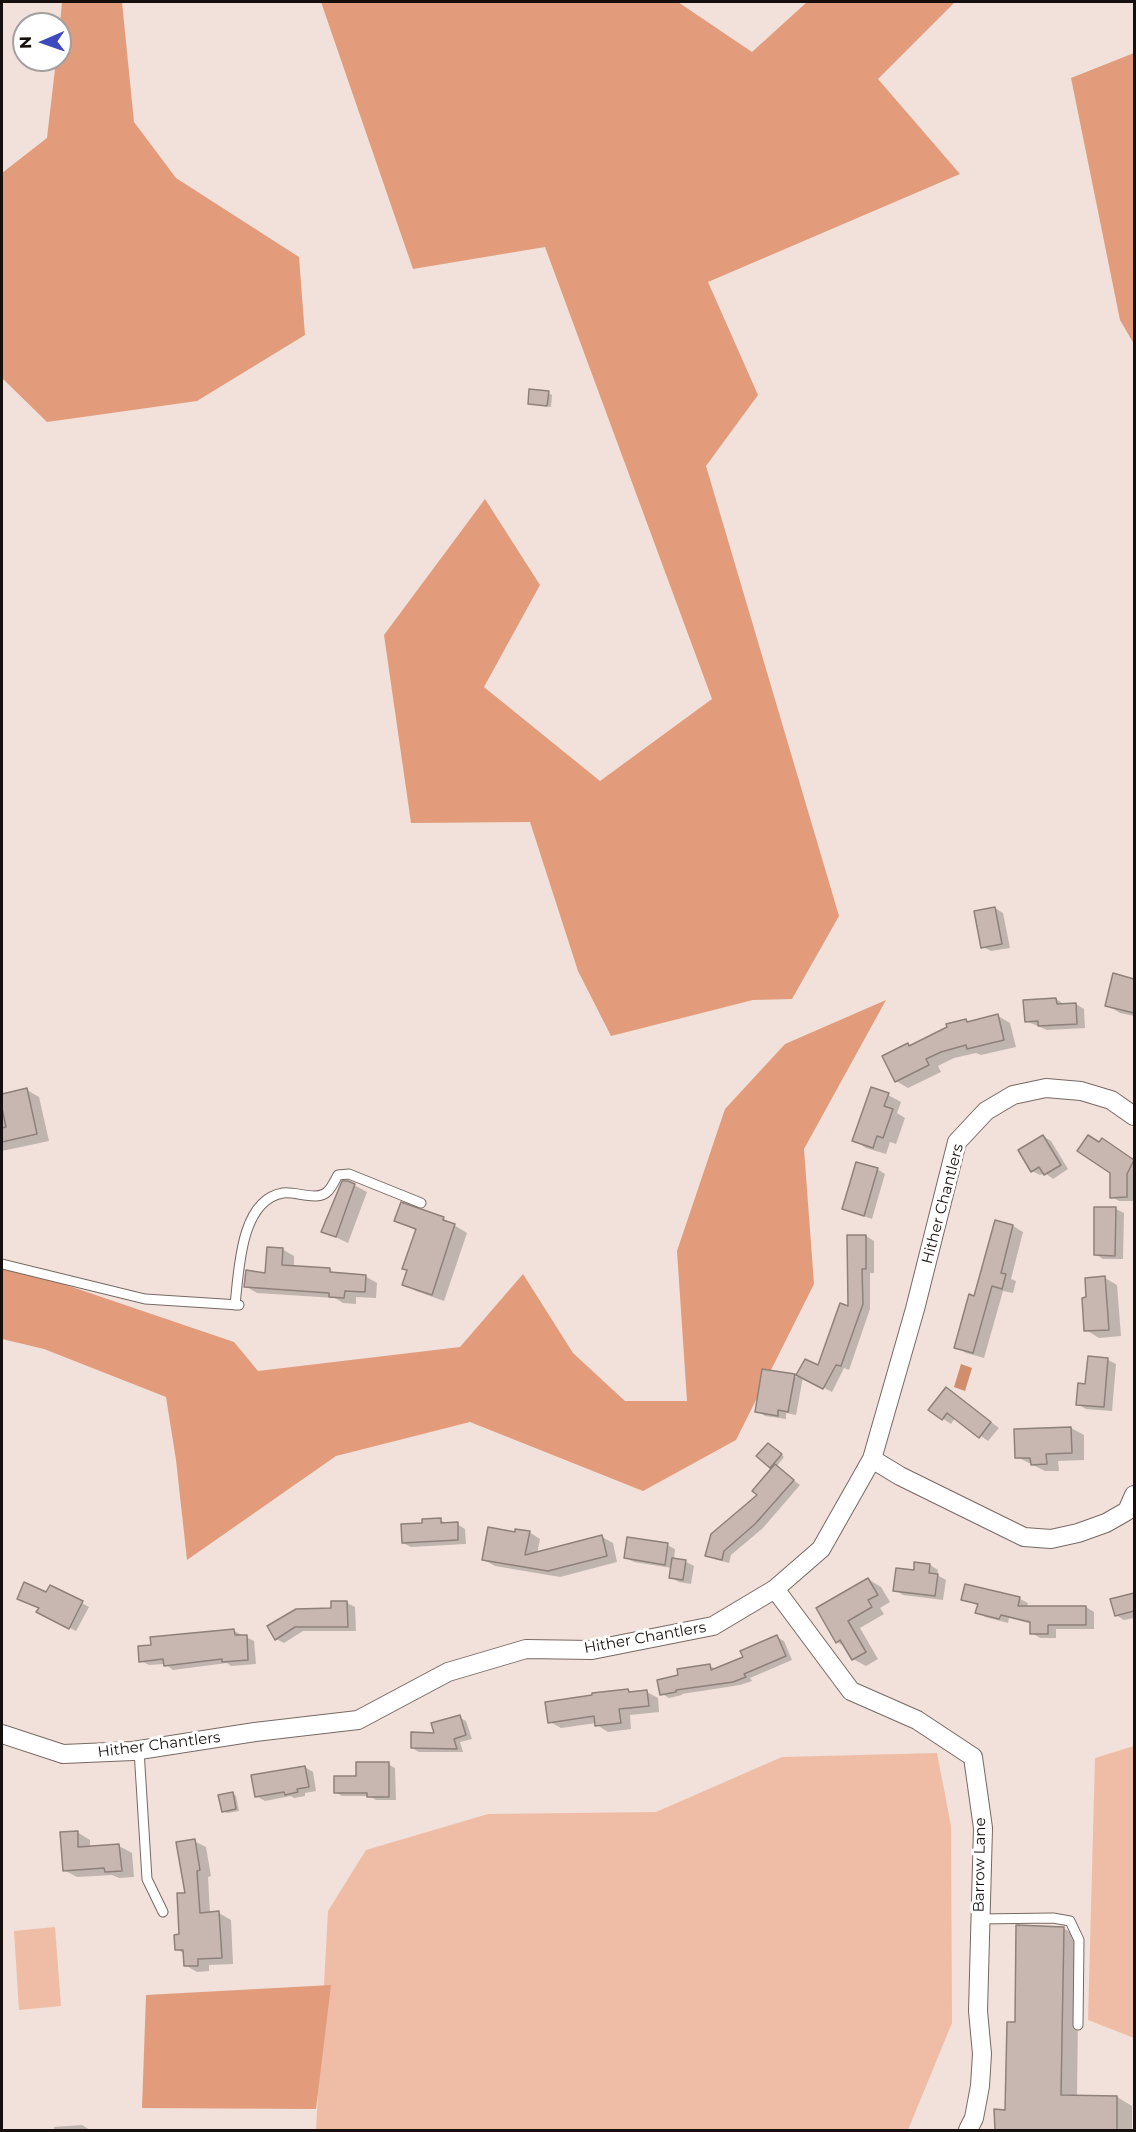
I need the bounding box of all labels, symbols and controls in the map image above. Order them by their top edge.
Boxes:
north arrow [12,12,72,72]
text: N [16,36,35,49]
street label: Hither Chantlers [918,1142,968,1266]
street label: Hither Chantlers [583,1618,707,1658]
street label: Hither Chantlers [97,1729,221,1761]
street label: Barrow Lane [970,1817,990,1913]

